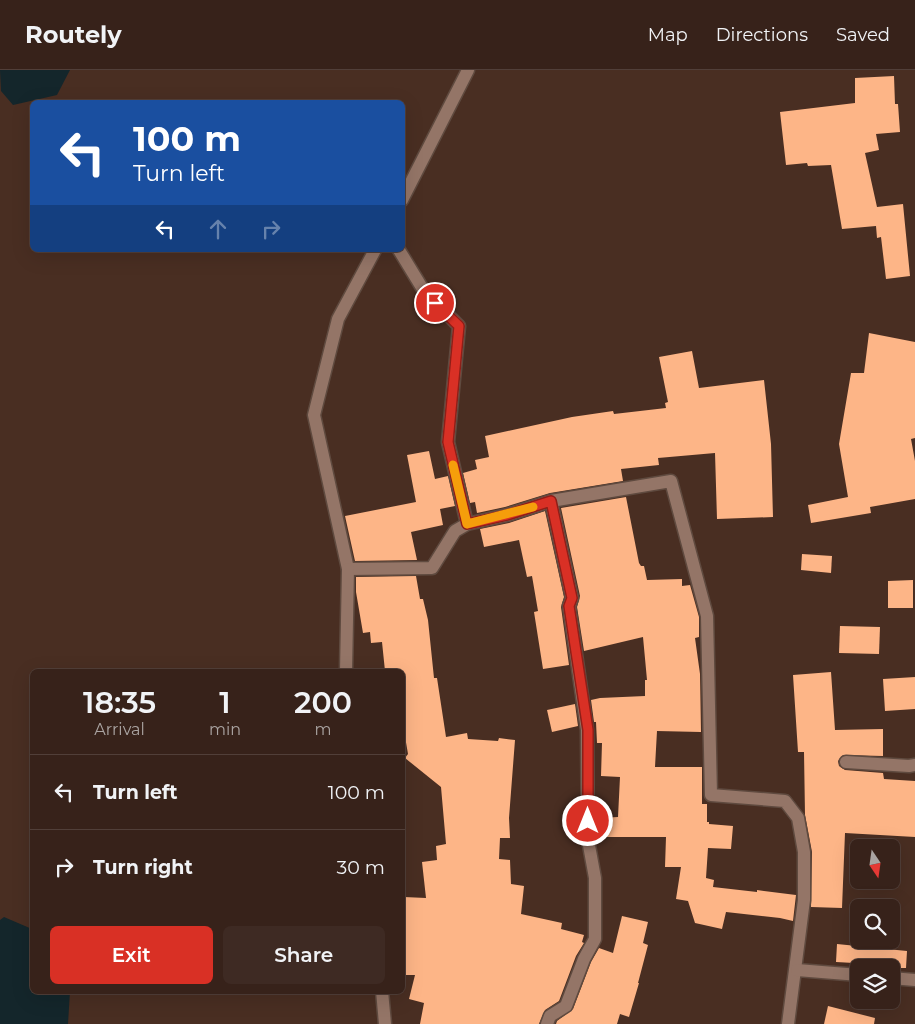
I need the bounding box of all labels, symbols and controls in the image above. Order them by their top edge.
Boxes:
text: Routely [25,20,122,49]
text: Map [648,24,688,46]
text: Directions [716,24,808,46]
text: Saved [836,24,890,46]
text: 100 m [133,117,241,160]
icon: left [50,120,115,185]
text: Turn left [133,160,225,187]
icon: left [151,215,179,243]
icon: ahead [204,215,232,243]
icon: right [257,215,285,243]
pin [414,282,456,324]
icon: arrive [421,289,449,317]
text: 18:35 [83,684,156,721]
text: 1 [219,684,231,721]
text: 200 [294,684,352,721]
text: Arrival [94,720,145,739]
text: min [209,720,241,739]
text: m [315,720,332,739]
icon: left [50,778,78,806]
text: Turn left [93,781,178,804]
text: 100 m [328,781,385,804]
position arrow [561,794,613,846]
north arrow [850,839,900,889]
map controls [850,839,900,1009]
icon: right [50,853,78,881]
text: Turn right [93,856,193,879]
text: 30 m [337,856,385,879]
button: search [850,899,900,949]
button: Exit [50,926,213,984]
button: Share [223,926,385,984]
button: layers [850,959,900,1009]

